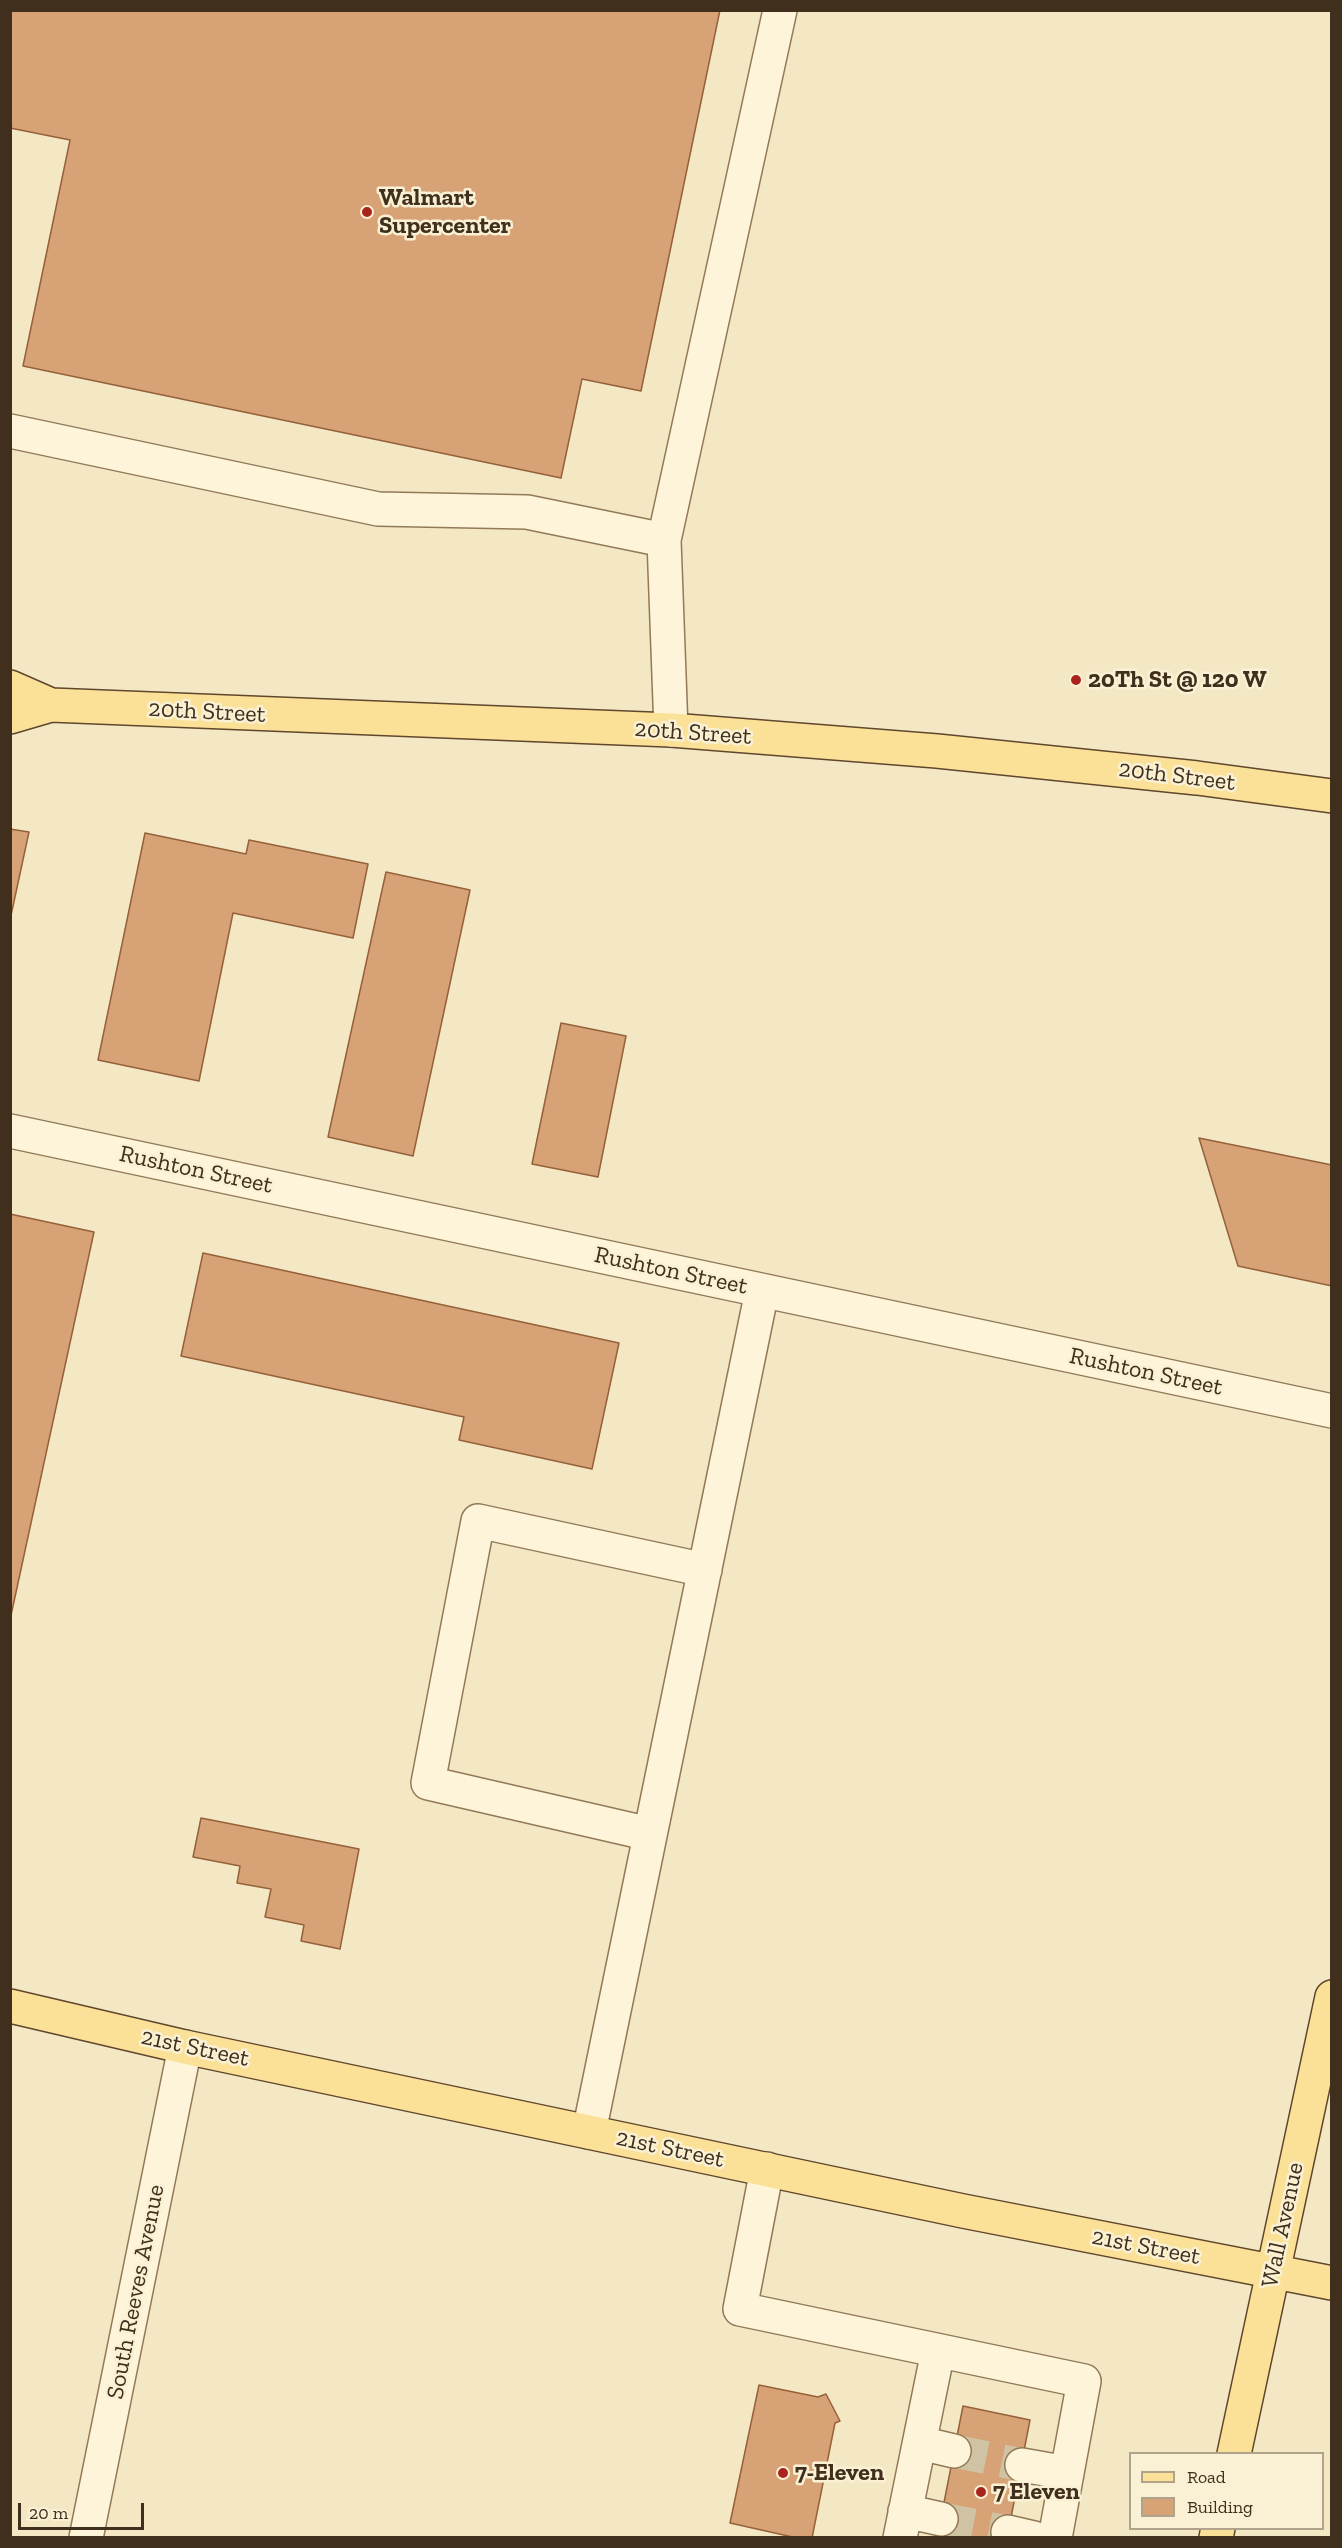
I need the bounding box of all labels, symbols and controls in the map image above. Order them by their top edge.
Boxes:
place label: Walmart Supercenter [379,184,511,240]
marker: Walmart Supercenter [360,205,374,219]
place label: 20Th St @ 120 W [1088,666,1267,694]
marker: 20Th St @ 120 W [1069,673,1083,687]
street label: 20th Street [148,695,266,729]
street label: 20th Street [634,715,752,751]
street label: 20th Street [1117,755,1237,797]
street label: Rushton Street [117,1140,275,1200]
street label: Rushton Street [592,1241,750,1301]
street label: Rushton Street [1067,1342,1225,1402]
street label: 21st Street [138,2023,252,2073]
street label: 21st Street [613,2124,727,2174]
street label: Wall Avenue [1256,2160,1310,2290]
street label: South Reeves Avenue [101,2182,171,2402]
street label: 21st Street [1089,2222,1203,2272]
legend [1129,2452,1324,2530]
place label: 7-Eleven [795,2459,884,2487]
marker: 7-Eleven [776,2466,790,2480]
text: Road [1187,2466,1226,2488]
place label: 7 Eleven [993,2478,1080,2506]
marker: 7 Eleven [974,2485,988,2499]
scale bar [21,2491,147,2529]
text: Building [1187,2496,1253,2518]
text: 20 m [29,2502,68,2524]

